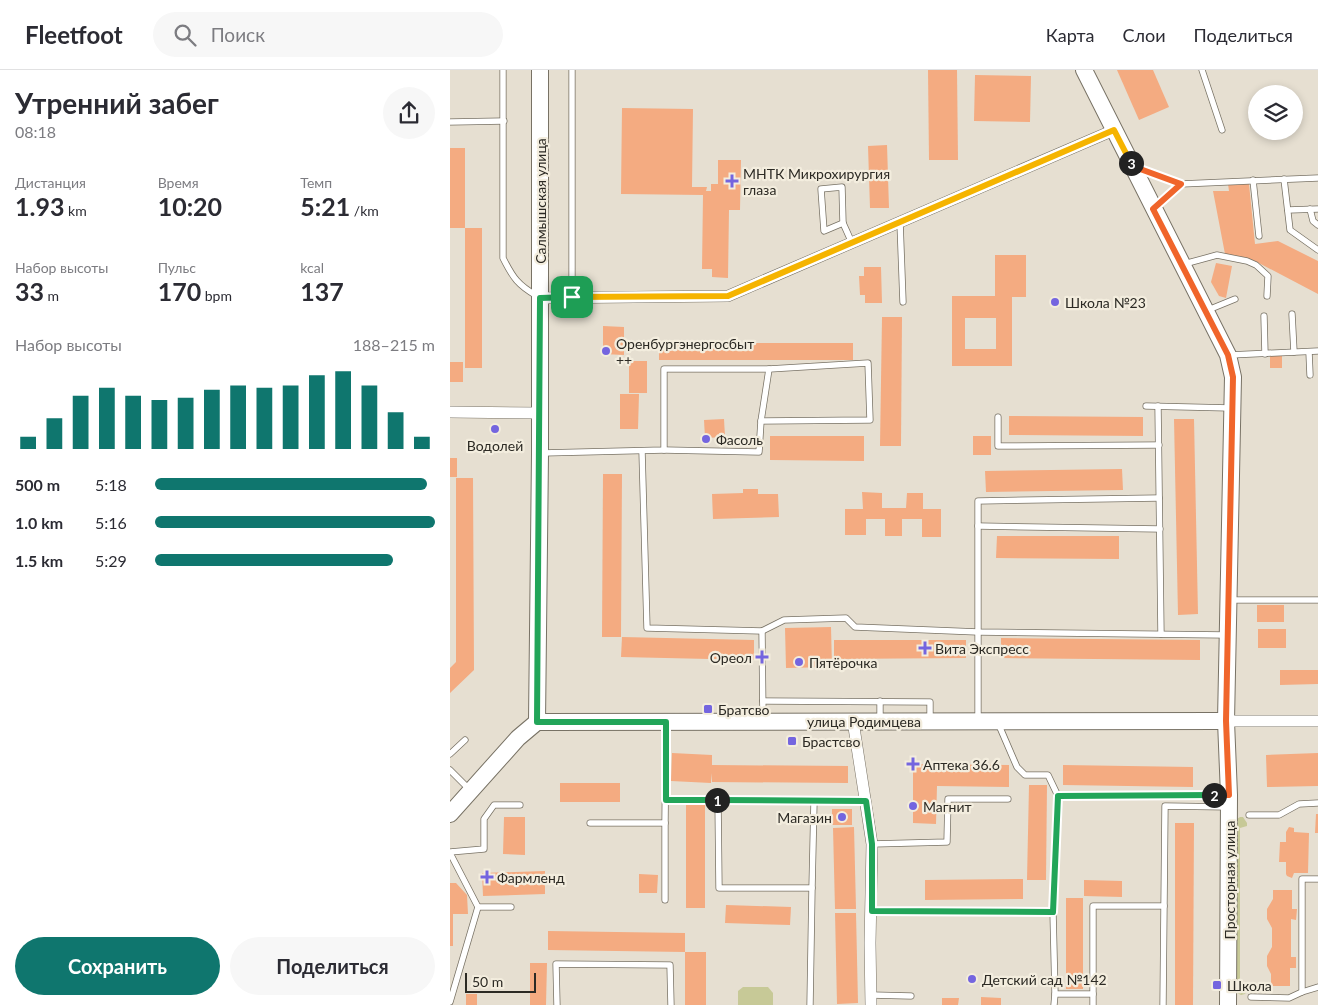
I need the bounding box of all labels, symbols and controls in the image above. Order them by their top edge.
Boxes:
search box [153,12,503,57]
text: Fleetfoot [25,20,123,49]
icon: search [171,21,199,49]
text: Поиск [211,23,265,46]
text: Карта [1046,24,1094,46]
text: Слои [1122,24,1166,46]
text: Поделиться [1194,24,1293,46]
map controls [1248,85,1303,140]
button: layers [1248,85,1303,140]
text: Утренний забег [15,86,219,120]
button: share [383,87,435,139]
text: 08:18 [15,122,56,141]
street label: Салмышская улица [532,138,549,264]
pin: 3 [1118,150,1144,176]
text: 3 [1127,155,1136,172]
place label: МНТК Микрохирургия глаза [743,165,890,198]
text: Дистанция [15,174,86,191]
text: Время [158,174,199,191]
text: Темп [300,174,332,191]
marker: МНТК Микрохирургия глаза [725,174,739,188]
text: 1.93 [15,191,64,221]
text: 10:20 [158,191,222,221]
text: 5:21 [300,191,350,221]
text: km [64,202,87,219]
text: /km [350,202,379,219]
text: Набор высоты [15,259,108,276]
text: Пульс [158,259,196,276]
text: kcal [300,259,324,276]
text: 33 [15,276,44,306]
text: 170 [158,276,201,306]
text: 137 [300,276,344,306]
pin [551,276,593,318]
icon: arrive [558,283,586,311]
text: m [44,287,59,304]
text: bpm [201,287,232,304]
place label: Школа №23 [1065,294,1146,311]
marker: Школа №23 [1049,296,1061,308]
text: Набор высоты [15,335,122,354]
text: 188–215 m [353,335,435,354]
place label: Оренбургэнергосбыт ++ [616,335,754,368]
marker: Оренбургэнергосбыт ++ [600,345,612,357]
marker: Водолей [489,423,501,435]
place label: Фасоль [716,431,763,448]
marker: Фасоль [700,433,712,445]
place label: Водолей [467,437,523,454]
text: 500 m [15,475,60,494]
text: 5:18 [95,475,127,494]
text: 1.0 km [15,513,63,532]
text: 5:16 [95,513,127,532]
text: 1.5 km [15,551,63,570]
text: 5:29 [95,551,127,570]
place label: Вита Экспресс [935,640,1029,657]
marker: Вита Экспресс [919,642,931,654]
place label: Ореол [710,649,752,666]
marker: Ореол [756,651,768,663]
place label: Пятёрочка [809,654,877,671]
marker: Пятёрочка [793,656,805,668]
place label: Братсво [718,701,770,718]
marker: Братсво [702,703,714,715]
street label: улица Родимцева [807,713,921,730]
place label: Брастсво [802,733,860,750]
marker: Брастсво [786,735,798,747]
place label: Аптека 36.6 [923,756,1000,773]
marker: Аптека 36.6 [907,758,919,770]
pin: 2 [1202,782,1226,808]
text: 2 [1210,787,1219,804]
pin: 1 [704,788,730,812]
text: 1 [713,792,722,809]
place label: Магнит [923,798,972,815]
marker: Магнит [907,800,919,812]
place label: Магазин [777,809,832,826]
marker: Магазин [836,811,848,823]
street label: Просторная улица [1221,821,1238,939]
place label: Фармленд [497,869,565,886]
marker: Фармленд [481,871,493,883]
button: Сохранить [15,937,220,995]
button: Поделиться [230,937,435,995]
scale bar [465,970,536,993]
place label: Детский сад №142 [982,971,1107,988]
text: 50 m [472,973,503,990]
marker: Детский сад №142 [966,973,978,985]
place label: Школа [1227,977,1272,994]
marker: Школа [1211,979,1223,991]

